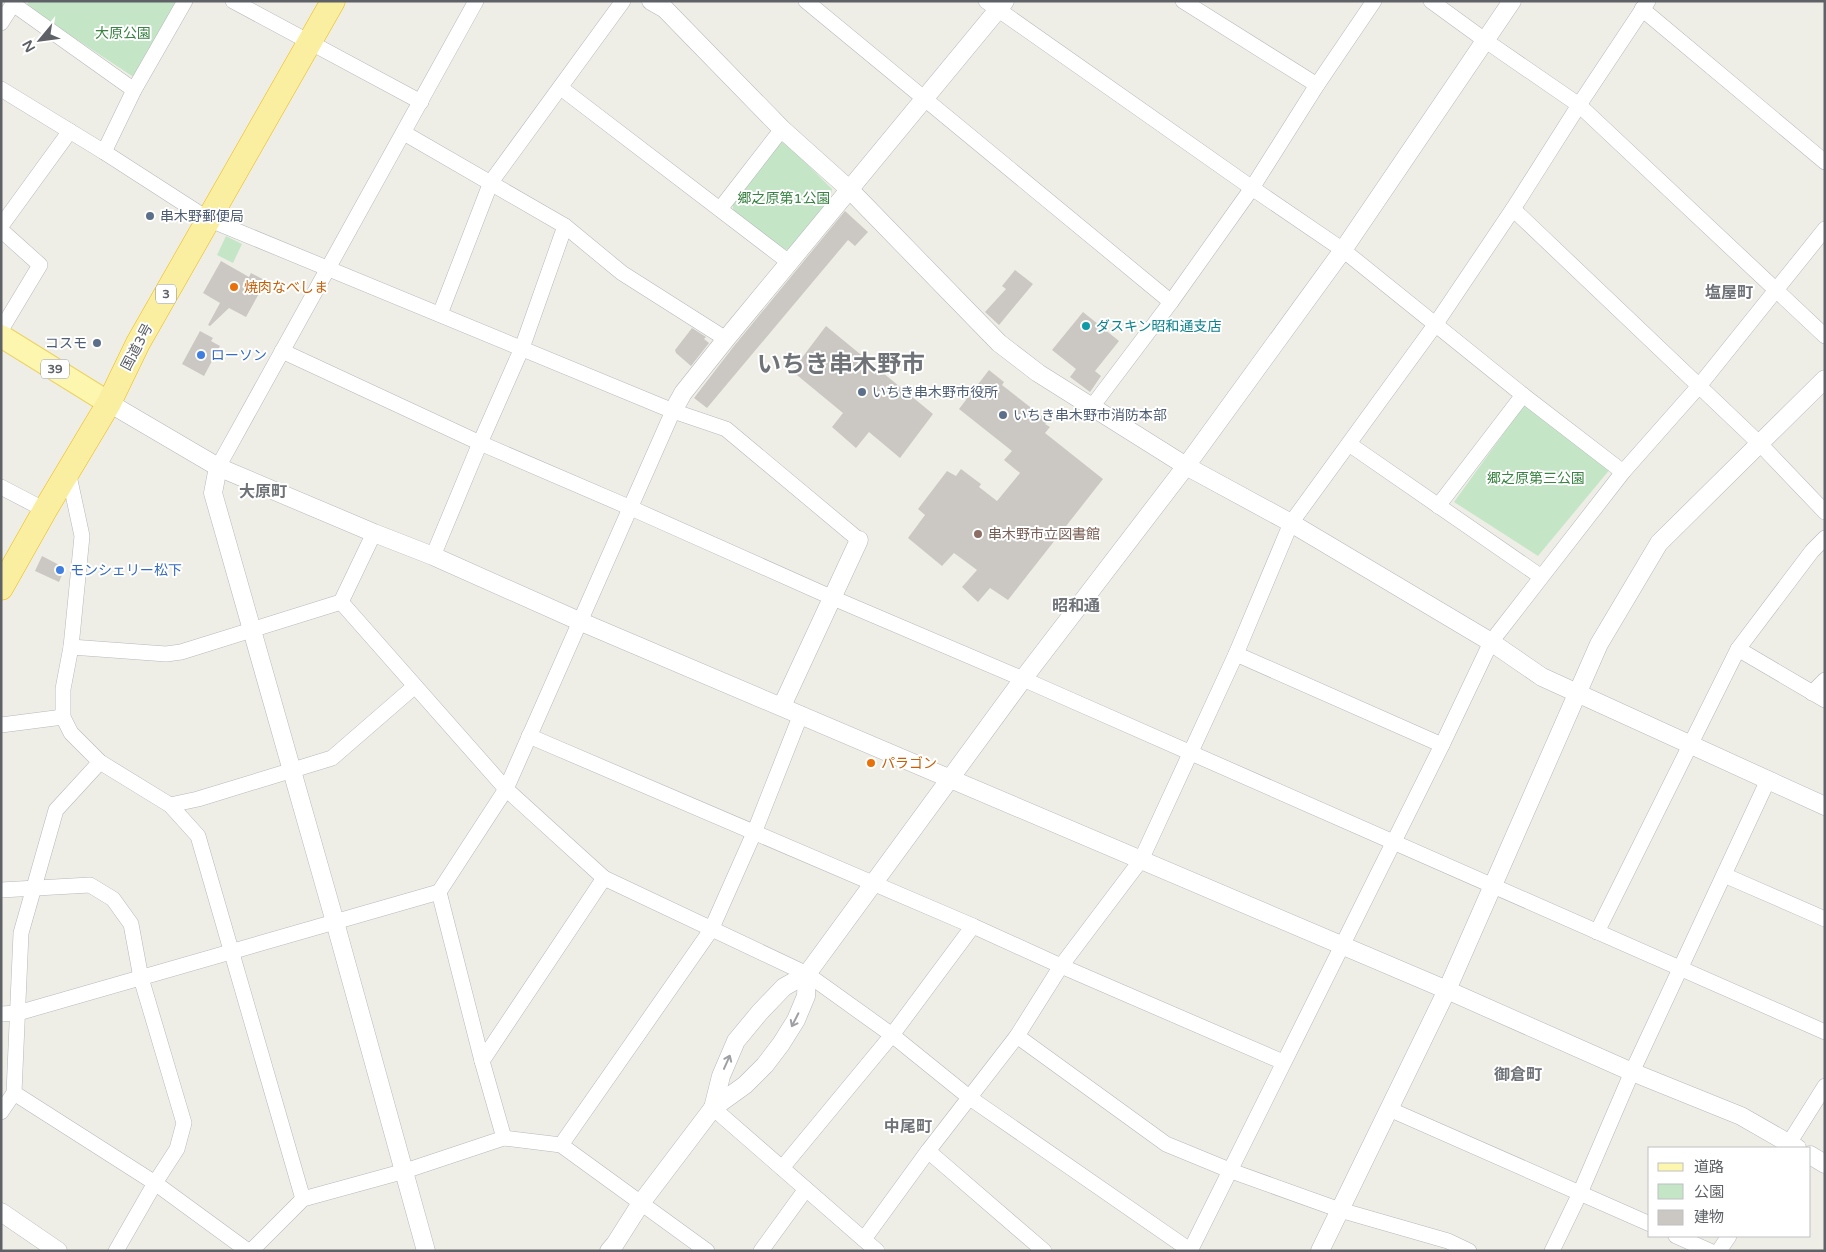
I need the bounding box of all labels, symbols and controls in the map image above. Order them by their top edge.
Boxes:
north arrow [15,15,65,65]
park label: 大原公園 [95,25,151,42]
text: N [19,37,39,55]
park label: 郷之原第1公園 [738,190,830,207]
place label: 串木野郵便局 [160,208,244,225]
marker: 串木野郵便局 [144,210,156,222]
place label: 焼肉なべしま [244,279,328,296]
marker: 焼肉なべしま [228,281,240,293]
district label: 塩屋町 [1705,283,1753,303]
road number: 3 [156,284,176,304]
place label: ダスキン昭和通支店 [1096,318,1222,335]
marker: ダスキン昭和通支店 [1080,320,1092,332]
street label: 国道3号 [118,321,156,373]
place label: コスモ [45,335,87,352]
marker: コスモ [91,337,103,349]
place label: ローソン [211,347,267,364]
marker: ローソン [195,349,207,361]
district label: いちき串木野市 [757,350,925,379]
road number: 39 [41,359,69,378]
place label: いちき串木野市役所 [872,384,998,401]
marker: いちき串木野市役所 [856,386,868,398]
place label: いちき串木野市消防本部 [1013,407,1167,424]
marker: いちき串木野市消防本部 [997,409,1009,421]
park label: 郷之原第三公園 [1487,470,1585,487]
district label: 大原町 [239,482,287,502]
place label: 串木野市立図書館 [988,526,1100,543]
marker: 串木野市立図書館 [972,528,984,540]
place label: モンシェリー松下 [70,562,182,579]
marker: モンシェリー松下 [54,564,66,576]
district label: 昭和通 [1052,596,1100,616]
place label: パラゴン [881,755,937,772]
marker: パラゴン [865,757,877,769]
one-way arrow [790,1013,800,1028]
one-way arrow [722,1055,732,1070]
district label: 御倉町 [1494,1065,1542,1085]
district label: 中尾町 [884,1117,932,1137]
legend [1648,1147,1811,1237]
text: 道路 [1694,1158,1724,1176]
text: 公園 [1694,1183,1724,1201]
text: 建物 [1694,1208,1724,1226]

